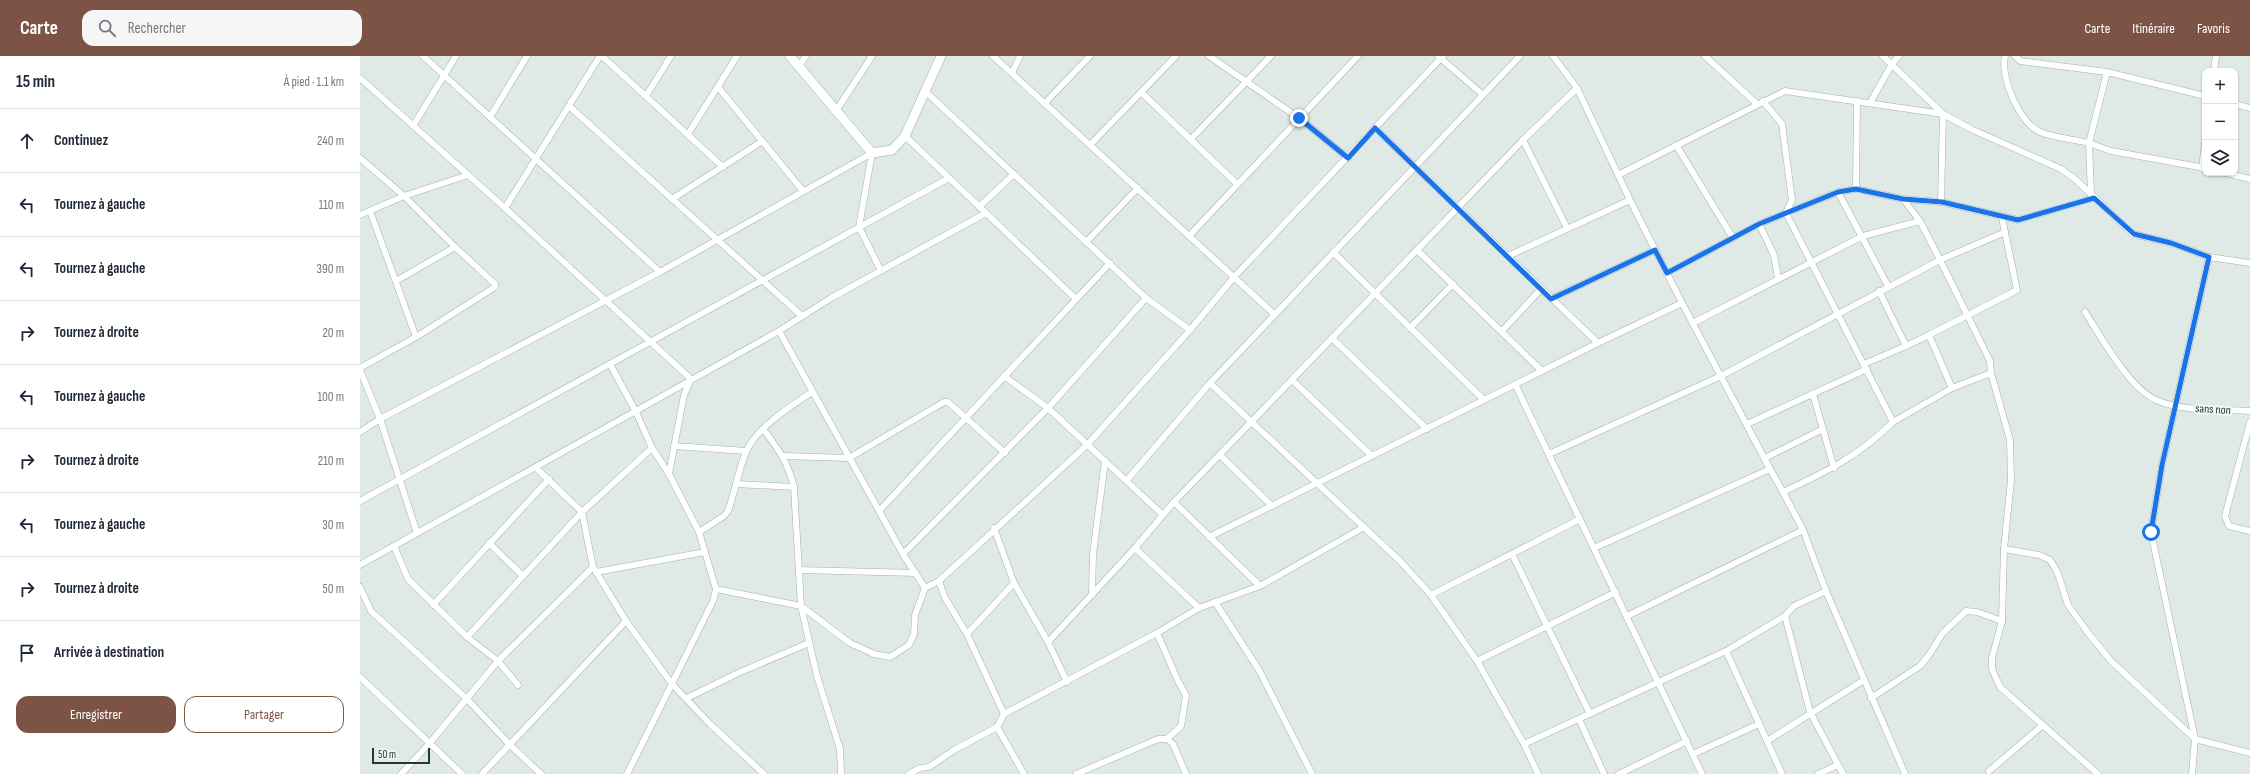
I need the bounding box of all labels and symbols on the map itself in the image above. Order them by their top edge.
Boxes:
route end [1290,109,1308,127]
street label: sans non [2195,401,2231,418]
route start [2142,523,2160,541]
scale bar [372,746,430,765]

